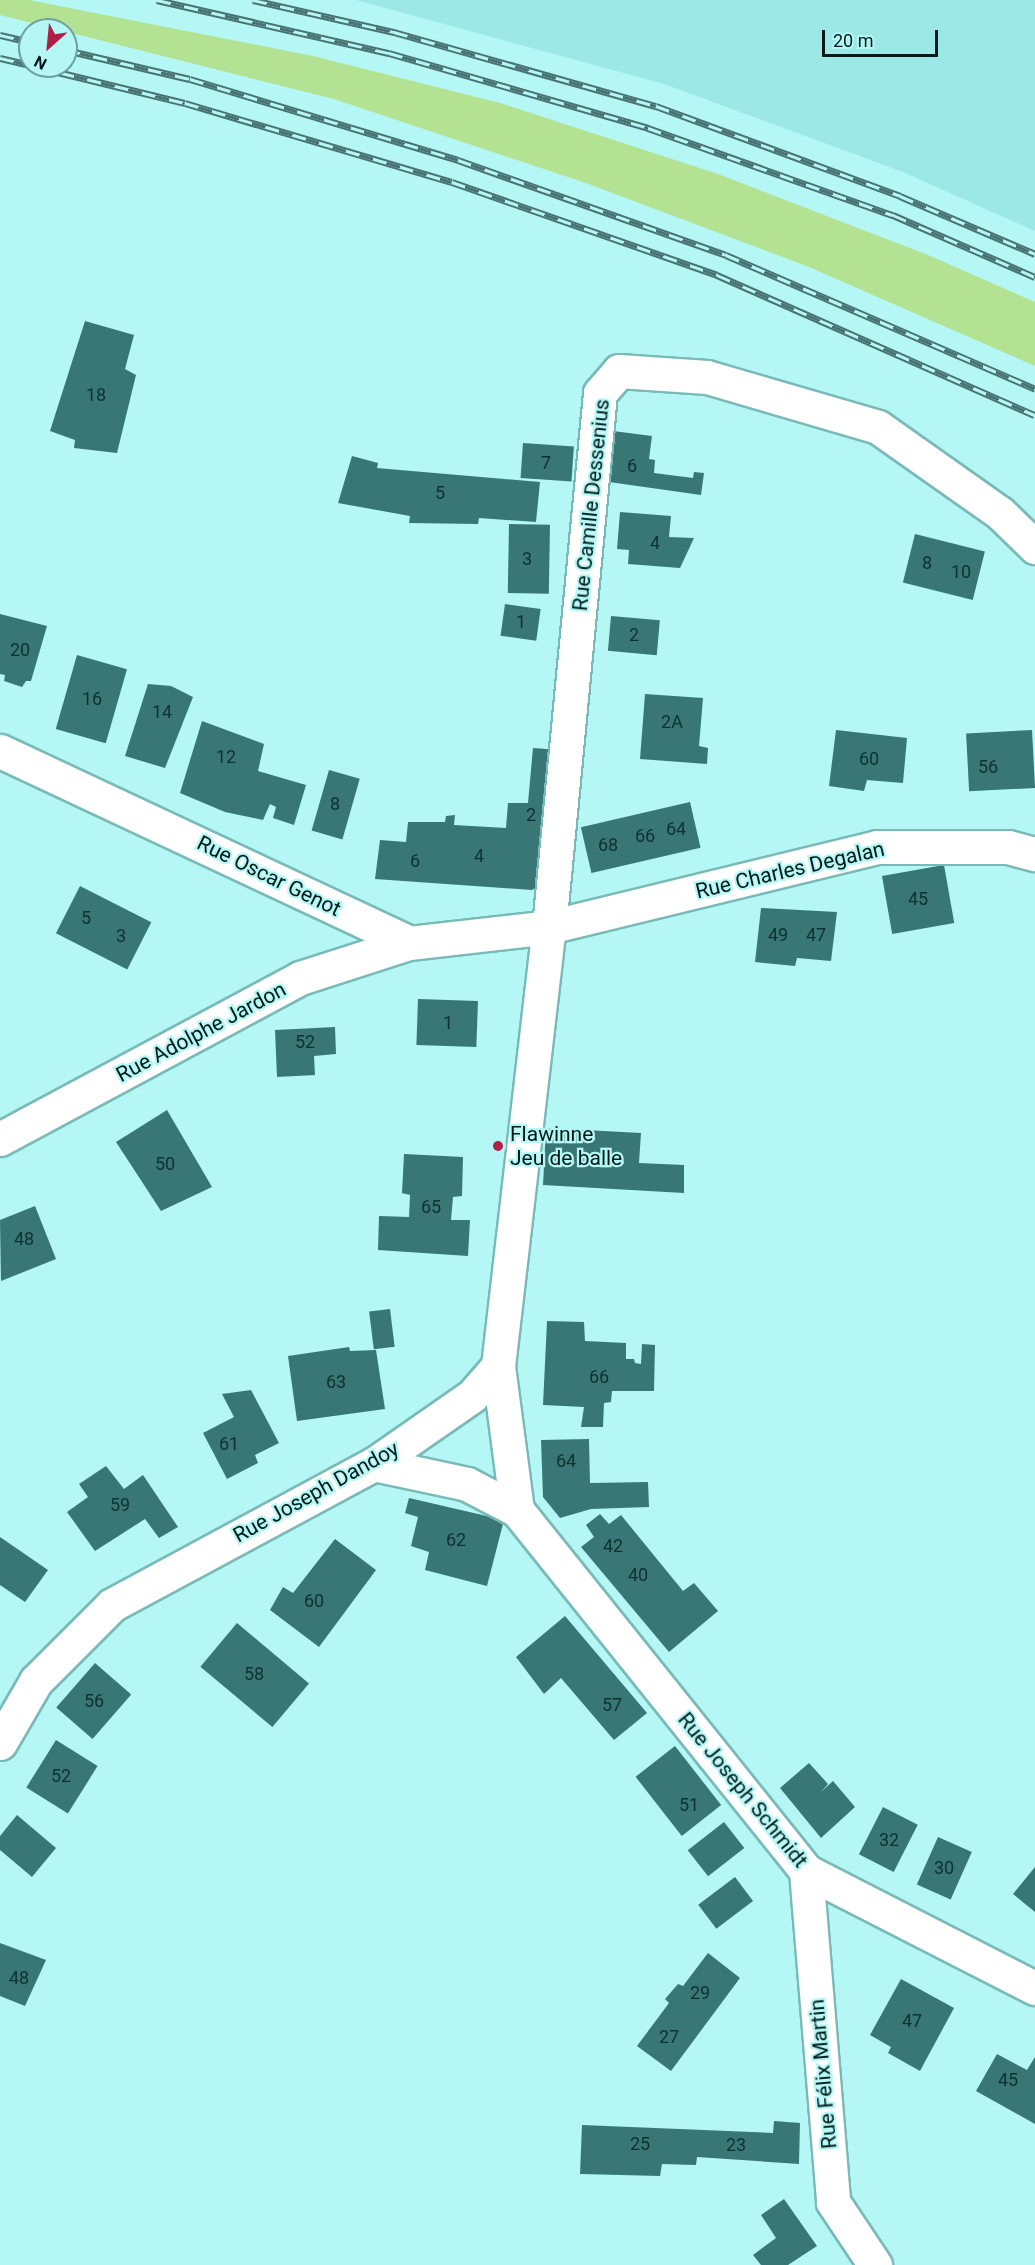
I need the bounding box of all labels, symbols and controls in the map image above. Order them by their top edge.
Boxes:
north arrow [18,18,78,78]
scale bar [825,18,940,56]
text: 20 m [833,30,873,51]
text: N [31,52,50,74]
house number: 18 [86,384,106,406]
street label: Rue Camille Dessenius [567,398,615,612]
house number: 7 [541,452,551,474]
house number: 6 [627,455,637,477]
house number: 5 [435,482,445,504]
house number: 4 [650,532,660,554]
house number: 3 [522,548,532,570]
house number: 8 [922,552,932,574]
house number: 10 [951,561,971,583]
house number: 1 [516,611,526,633]
house number: 2 [629,624,639,646]
house number: 20 [10,639,30,661]
house number: 16 [82,688,102,710]
house number: 14 [152,701,172,723]
house number: 2A [661,711,683,733]
house number: 12 [216,746,236,768]
house number: 60 [859,748,879,770]
house number: 56 [978,756,998,778]
house number: 8 [330,793,340,815]
house number: 2 [526,804,536,826]
house number: 64 [666,818,686,840]
house number: 66 [635,825,655,847]
street label: Rue Oscar Genot [193,830,345,922]
house number: 68 [598,834,618,856]
street label: Rue Charles Degalan [693,836,887,904]
house number: 4 [474,845,484,867]
house number: 6 [410,850,420,872]
house number: 45 [908,888,928,910]
house number: 5 [81,907,91,929]
house number: 49 [768,924,788,946]
house number: 47 [806,924,826,946]
house number: 3 [116,925,126,947]
street label: Rue Adolphe Jardon [112,977,290,1087]
house number: 1 [443,1012,453,1034]
house number: 52 [295,1031,315,1053]
place label: Flawinne Jeu de balle [510,1121,622,1171]
marker: Flawinne Jeu de balle [491,1139,505,1153]
house number: 50 [155,1153,175,1175]
house number: 65 [421,1196,441,1218]
house number: 48 [14,1228,34,1250]
house number: 66 [589,1366,609,1388]
house number: 63 [326,1371,346,1393]
house number: 61 [219,1433,239,1455]
street label: Rue Joseph Dandoy [229,1436,403,1548]
house number: 64 [556,1450,576,1472]
house number: 59 [110,1494,130,1516]
house number: 62 [446,1529,466,1551]
house number: 42 [603,1535,623,1557]
house number: 40 [628,1564,648,1586]
house number: 60 [304,1590,324,1612]
house number: 58 [244,1663,264,1685]
house number: 56 [84,1690,104,1712]
house number: 57 [602,1694,622,1716]
street label: Rue Joseph Schmidt [673,1707,813,1873]
house number: 52 [51,1765,71,1787]
house number: 51 [679,1794,699,1816]
house number: 32 [879,1829,899,1851]
house number: 30 [934,1857,954,1879]
house number: 48 [9,1967,29,1989]
house number: 29 [690,1982,710,2004]
street label: Rue Félix Martin [804,1998,842,2150]
house number: 47 [902,2010,922,2032]
house number: 27 [659,2026,679,2048]
house number: 45 [998,2069,1018,2091]
house number: 25 [630,2133,650,2155]
house number: 23 [726,2134,746,2156]

